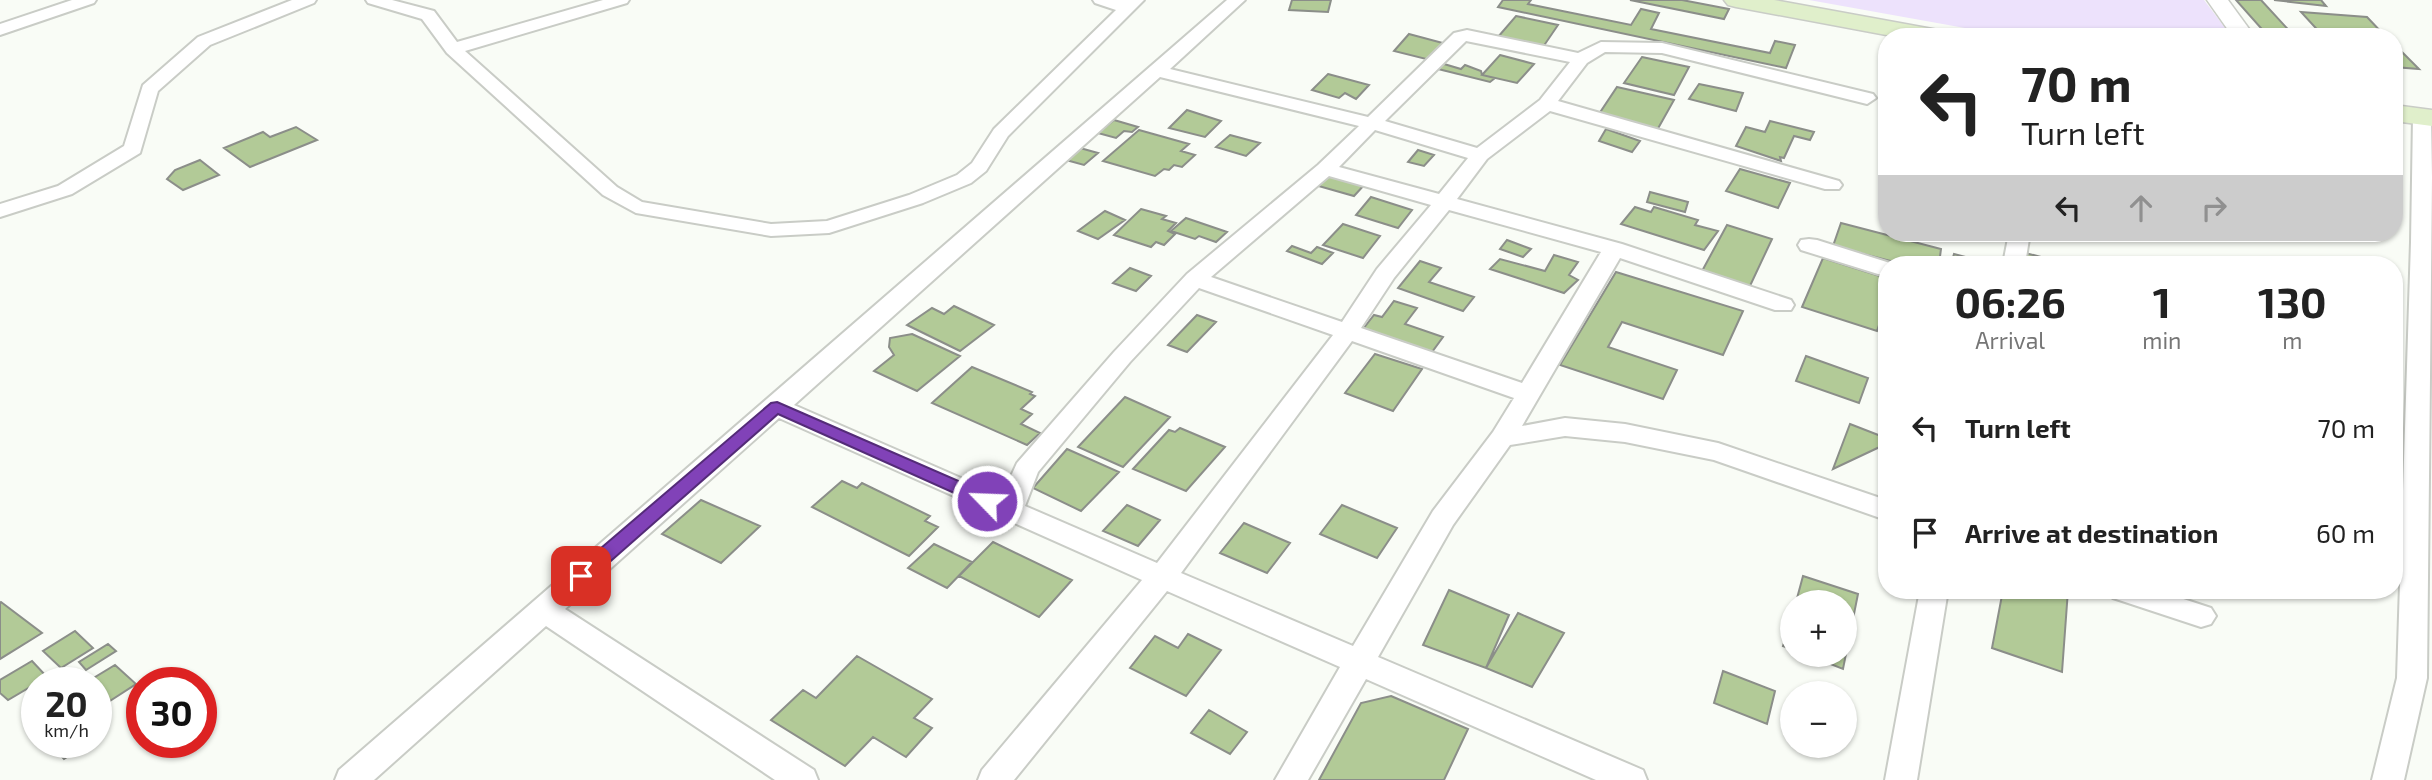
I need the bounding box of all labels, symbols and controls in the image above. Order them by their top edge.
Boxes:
text: 70 m [2021,53,2132,112]
icon: left [1906,56,1997,147]
text: Turn left [2021,113,2145,151]
icon: left [2049,189,2087,227]
icon: ahead [2122,189,2160,227]
icon: right [2195,189,2233,227]
text: 06:26 [1955,276,2066,326]
text: 1 [2153,276,2171,326]
text: 130 [2258,276,2326,326]
text: Arrival [1975,326,2045,354]
text: min [2142,326,2181,354]
text: m [2282,326,2302,354]
icon: left [1906,409,1944,447]
text: Turn left [1965,412,2071,443]
text: 70 m [2317,412,2375,443]
position arrow [950,464,1024,538]
icon: arrive [1906,514,1944,552]
text: Arrive at destination [1965,517,2218,548]
text: 60 m [2316,517,2375,548]
pin [551,546,611,606]
icon: arrive [562,557,600,595]
map controls [1780,590,1857,758]
button: + [1780,590,1857,667]
speed limit sign: 30 [126,667,217,758]
button: − [1780,681,1857,758]
text: 20 [45,682,88,724]
text: km/h [44,719,89,741]

